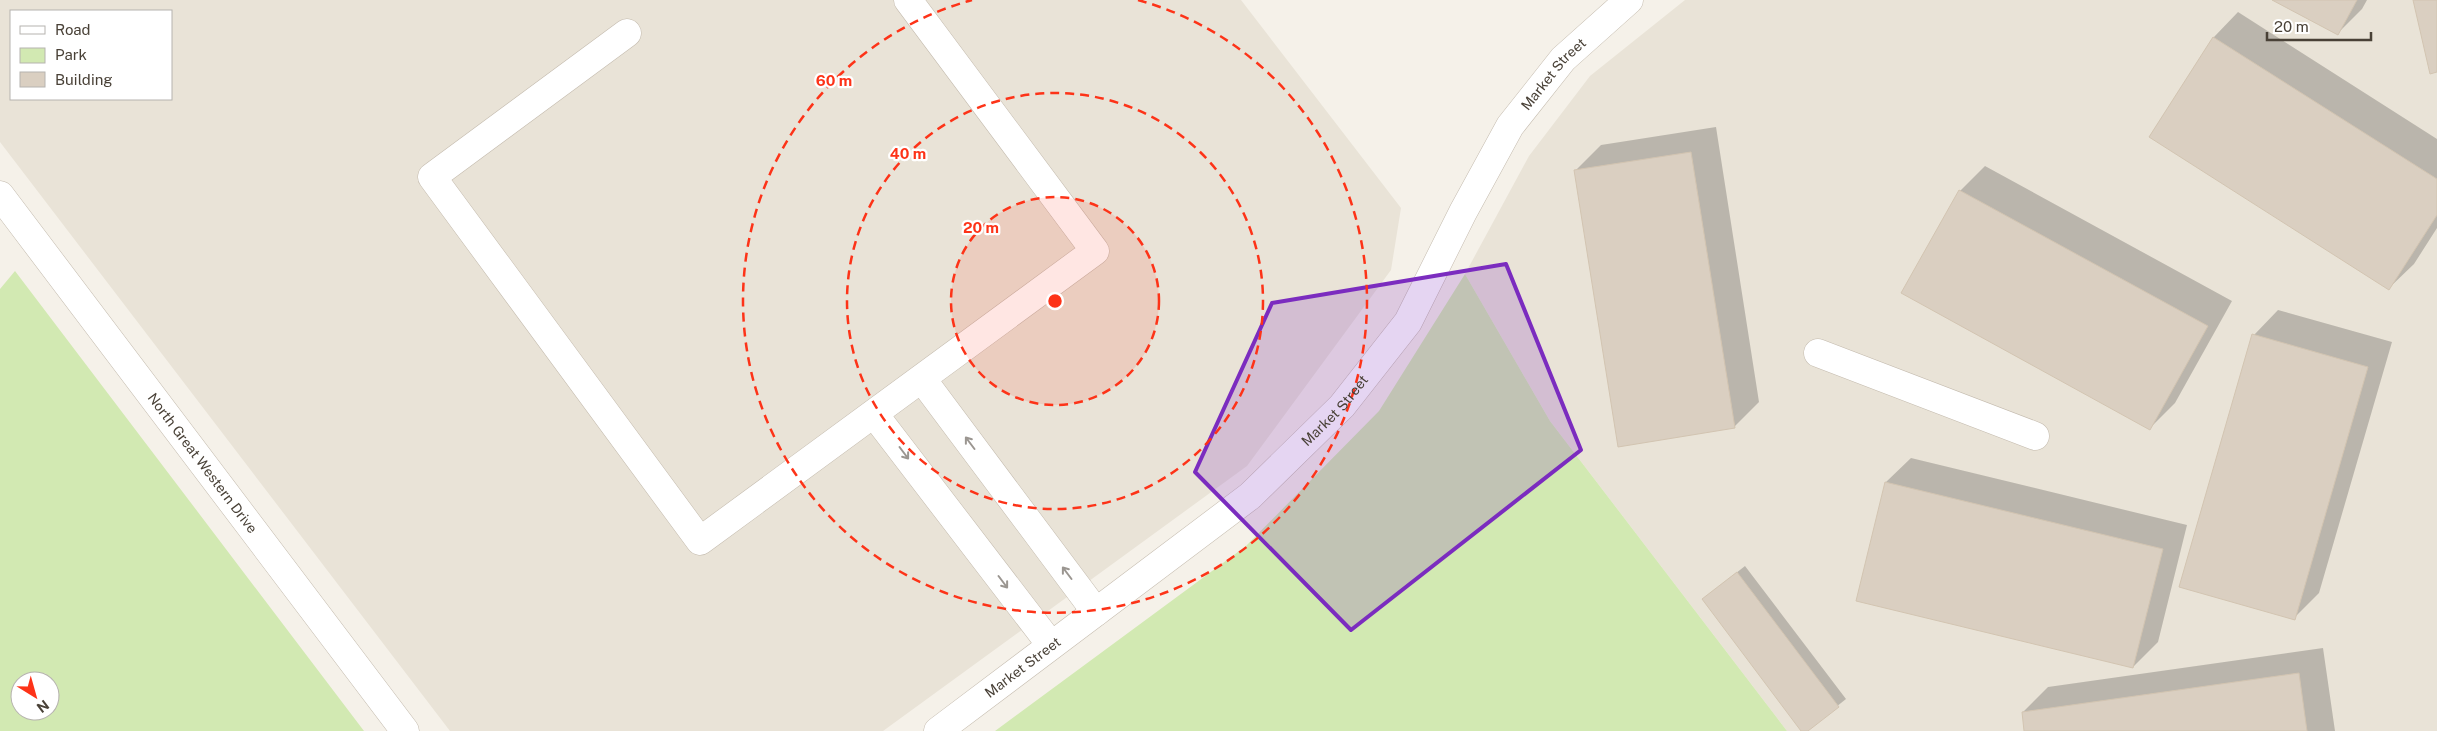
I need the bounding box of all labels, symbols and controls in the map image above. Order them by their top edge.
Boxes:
legend [10,10,172,100]
scale bar [2267,10,2371,42]
text: 20 m [2274,18,2309,35]
text: Road [55,21,91,38]
street label: Market Street [1518,35,1589,113]
text: Park [55,46,87,63]
text: Building [55,71,113,88]
text: 60 m [816,72,852,89]
text: 40 m [890,145,926,162]
text: 20 m [963,219,999,236]
centre of rings [1046,292,1064,310]
street label: Market Street [1298,372,1371,449]
street label: North Great Western Drive [145,390,261,536]
one-way arrow [964,437,975,450]
one-way arrow [899,446,909,460]
one-way arrow [1062,566,1072,580]
one-way arrow [997,575,1008,588]
street label: Market Street [982,634,1064,701]
north arrow [10,671,60,721]
text: N [34,697,52,716]

